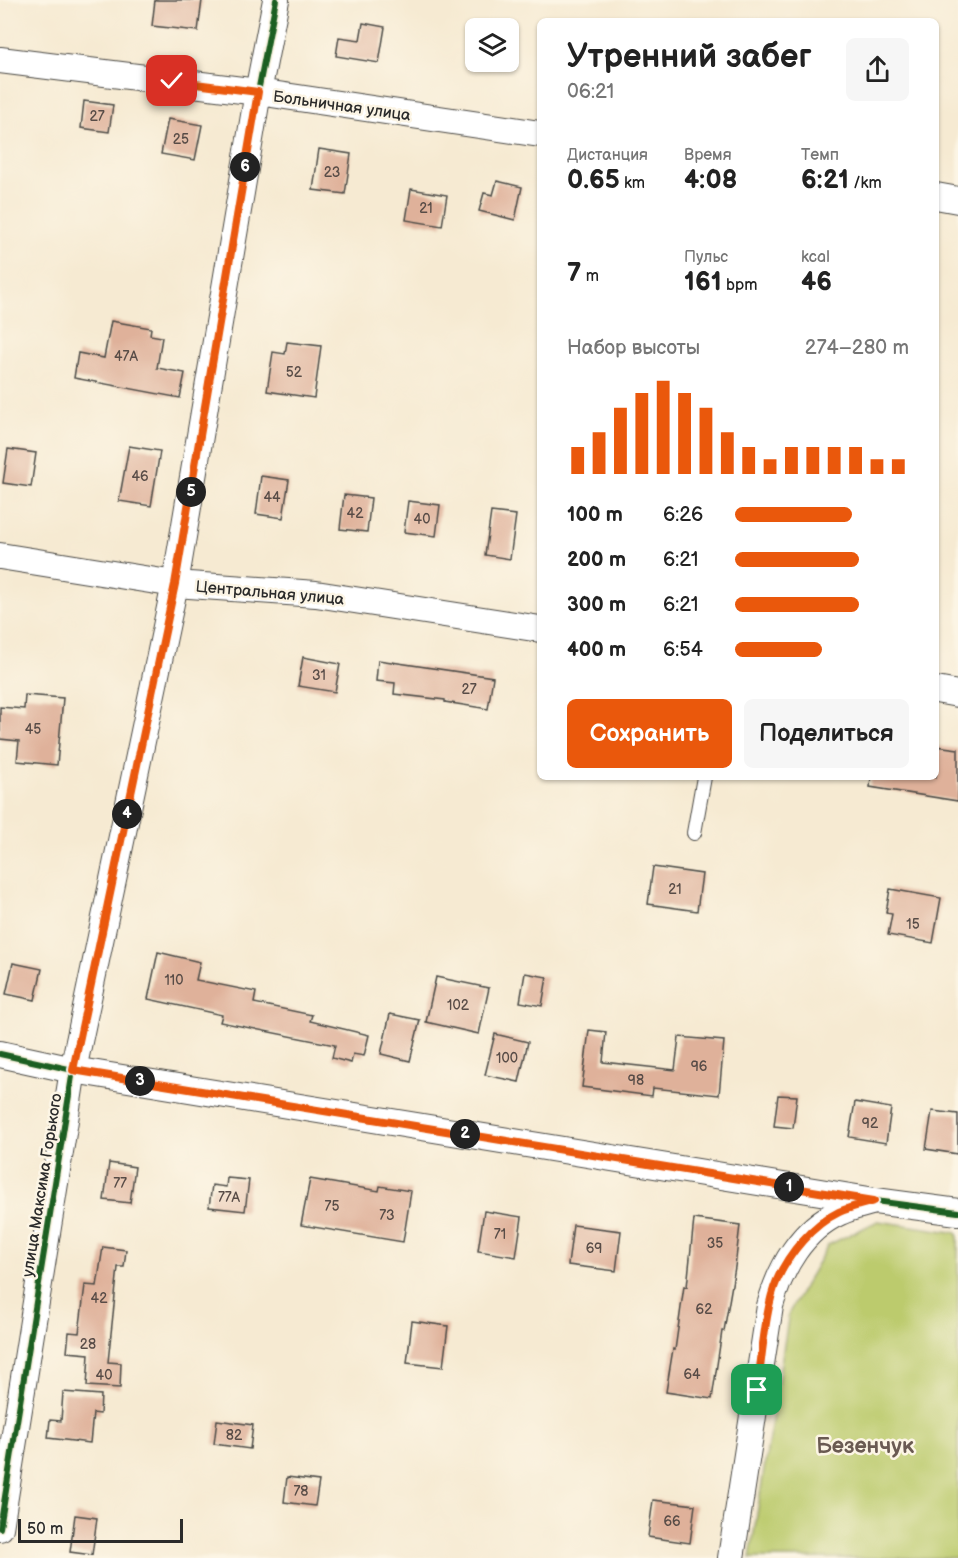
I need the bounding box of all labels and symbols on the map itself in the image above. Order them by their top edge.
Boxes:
pin [146,55,197,106]
street label: Больничная улица [272,87,412,126]
house number: 27 [89,108,105,125]
house number: 25 [173,131,189,148]
pin: 6 [230,152,260,182]
house number: 23 [324,164,340,181]
house number: 21 [419,200,433,217]
house number: 47А [114,348,138,365]
house number: 52 [286,364,303,381]
house number: 46 [131,468,149,485]
pin: 5 [176,477,206,507]
house number: 44 [263,489,281,506]
house number: 42 [347,505,364,522]
house number: 40 [414,511,430,528]
street label: Центральная улица [195,578,346,610]
house number: 31 [312,667,326,684]
house number: 27 [461,681,477,698]
house number: 45 [25,721,41,738]
pin: 4 [112,799,142,829]
house number: 21 [668,881,682,898]
house number: 15 [906,916,920,933]
house number: 110 [164,972,184,989]
house number: 102 [447,997,470,1014]
house number: 100 [496,1050,518,1067]
house number: 96 [691,1058,708,1075]
pin: 3 [125,1066,155,1096]
house number: 98 [628,1072,644,1089]
street label: улица Максима Горького [19,1092,66,1278]
house number: 92 [862,1115,879,1132]
pin: 2 [450,1119,480,1149]
pin: 1 [774,1172,804,1202]
house number: 77 [113,1175,127,1192]
house number: 77А [218,1189,241,1206]
house number: 75 [325,1198,339,1215]
house number: 73 [379,1207,395,1224]
house number: 71 [494,1226,506,1243]
house number: 35 [707,1235,723,1252]
house number: 69 [586,1240,602,1257]
house number: 42 [91,1290,108,1307]
house number: 62 [696,1301,713,1318]
house number: 28 [80,1336,96,1353]
pin [731,1364,782,1415]
house number: 64 [683,1366,701,1383]
house number: 40 [96,1367,112,1384]
house number: 82 [226,1427,243,1444]
district label: Безенчук [816,1433,914,1460]
house number: 78 [293,1483,309,1500]
house number: 66 [663,1513,681,1530]
scale bar [18,1516,183,1544]

